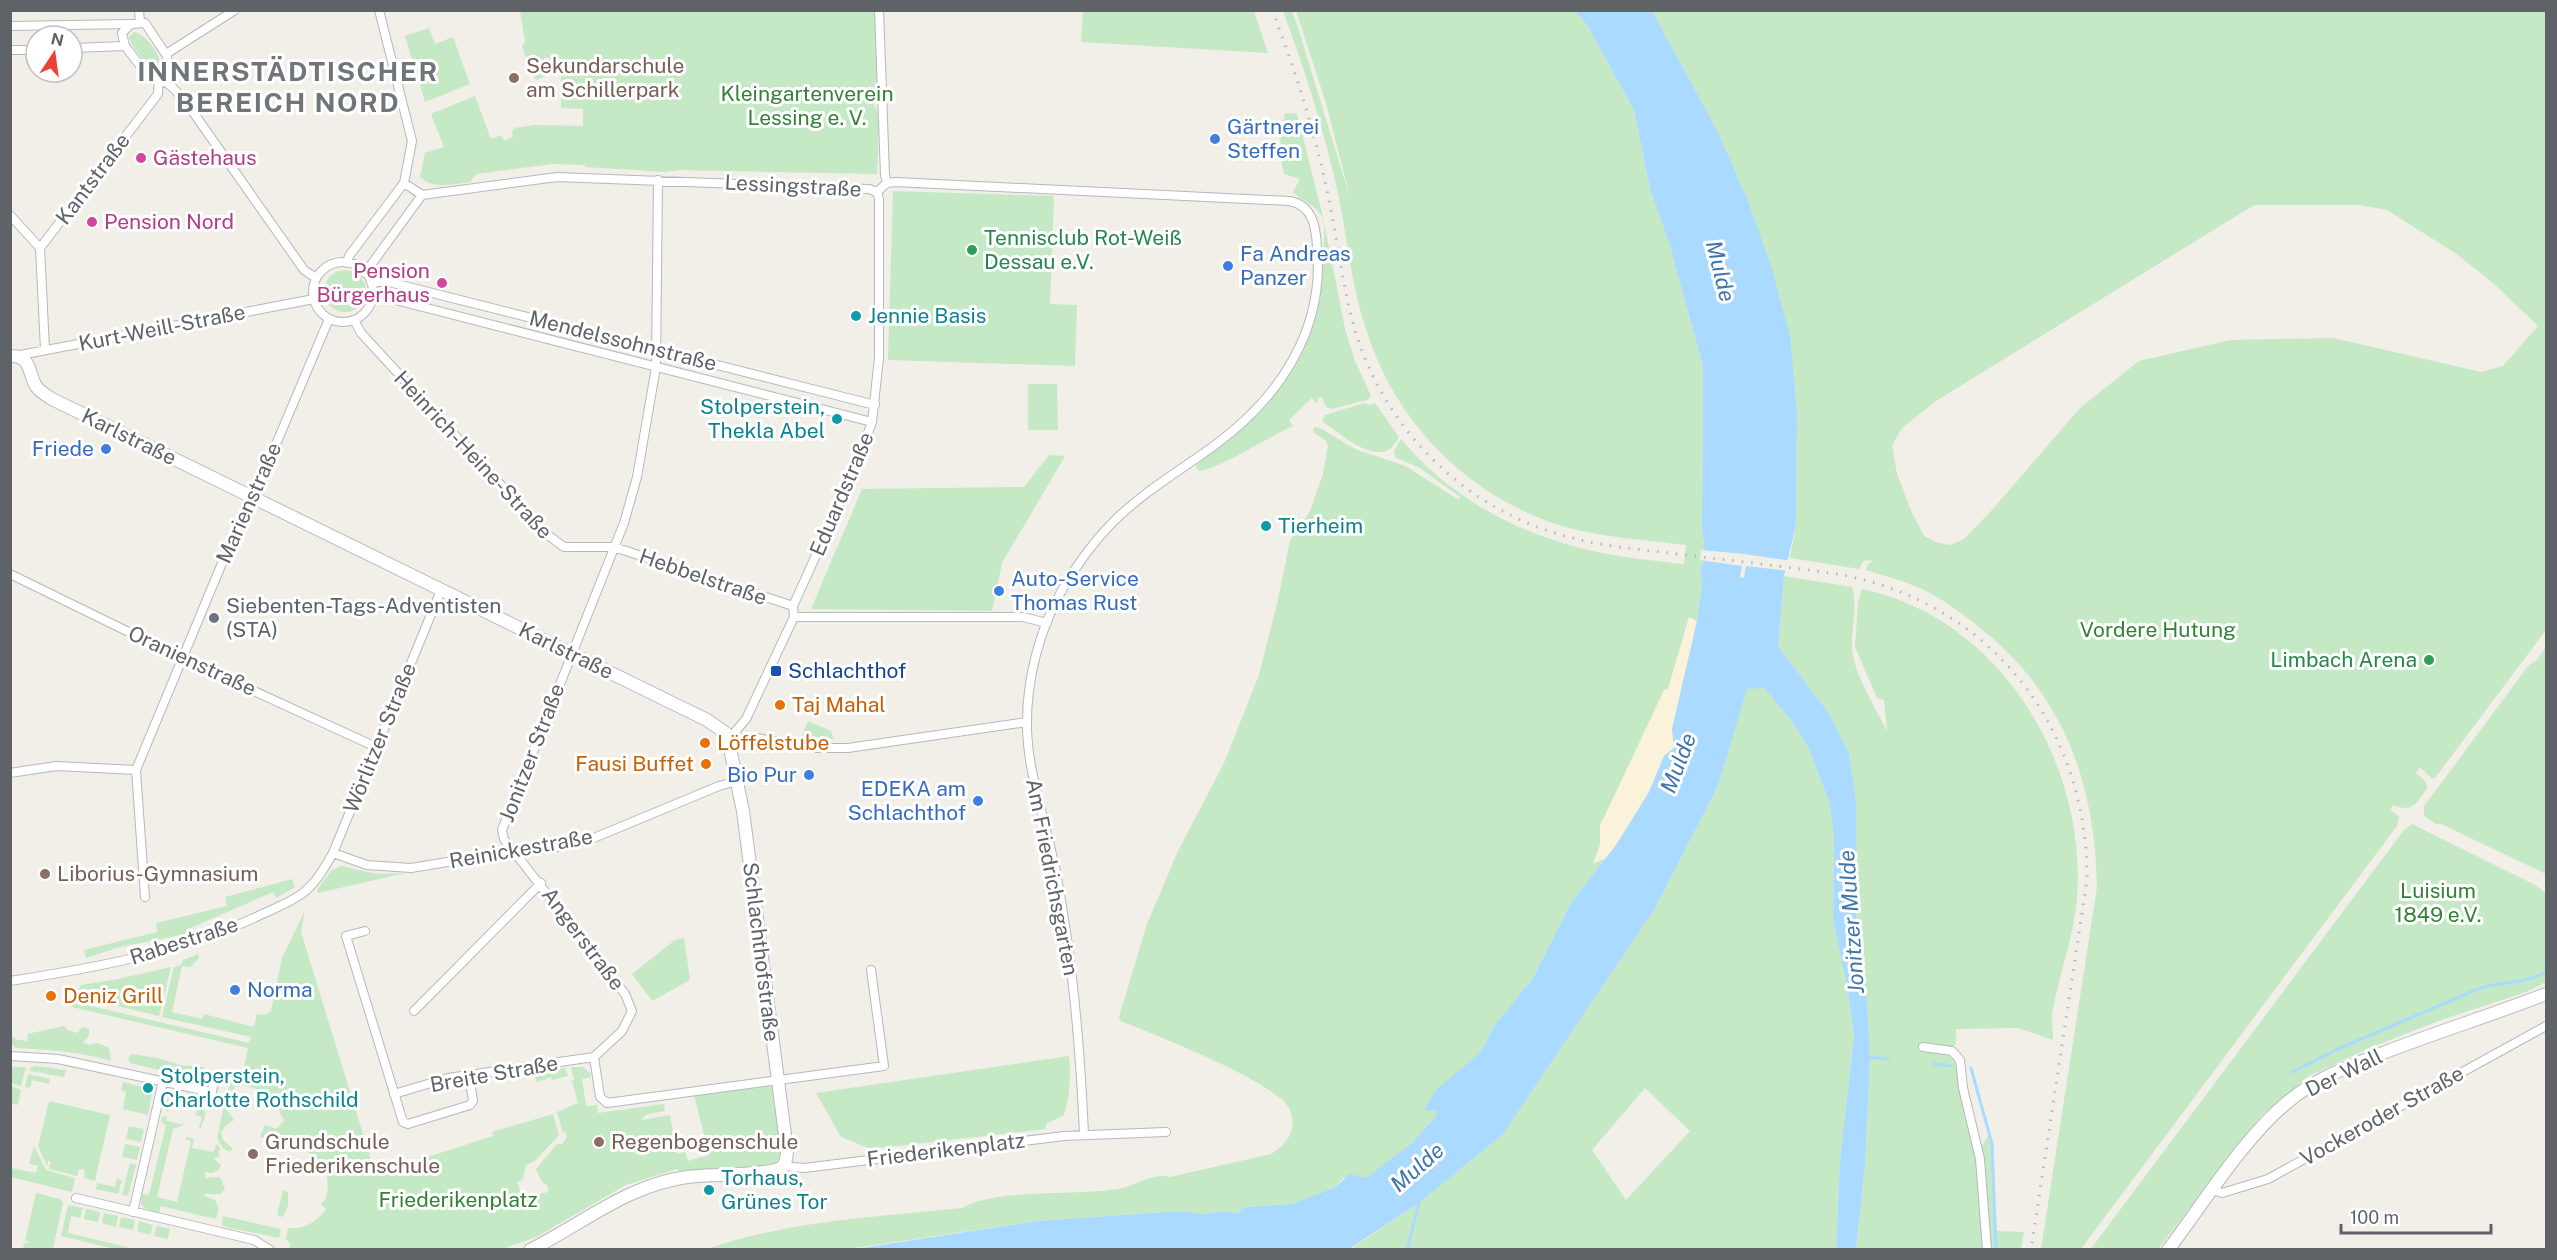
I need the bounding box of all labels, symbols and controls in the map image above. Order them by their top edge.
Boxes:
north arrow [24,24,84,84]
text: N [49,29,65,51]
place label: Sekundarschule am Schillerpark [526,53,684,102]
district label: INNERSTÄDTISCHER BEREICH NORD [137,55,439,118]
marker: Sekundarschule am Schillerpark [507,71,521,85]
park label: Kleingartenverein Lessing e. V. [721,81,894,130]
place label: Gärtnerei Steffen [1227,114,1319,163]
street label: Kantstraße [50,128,135,229]
marker: Gärtnerei Steffen [1208,132,1222,146]
place label: Gästehaus [153,145,257,170]
marker: Gästehaus [134,151,148,165]
street label: Lessingstraße [724,169,862,202]
place label: Pension Nord [104,209,234,234]
marker: Pension Nord [85,215,99,229]
place label: Tennisclub Rot-Weiß Dessau e.V. [984,225,1182,274]
water label: Mulde [1701,238,1741,304]
place label: Fa Andreas Panzer [1240,241,1351,290]
marker: Tennisclub Rot-Weiß Dessau e.V. [965,243,979,257]
place label: Pension Bürgerhaus [316,258,430,307]
marker: Fa Andreas Panzer [1221,259,1235,273]
marker: Pension Bürgerhaus [435,276,449,290]
street label: Kurt-Weill-Straße [76,299,247,356]
place label: Jennie Basis [868,303,986,328]
street label: Mendelssohnstraße [527,305,720,376]
marker: Jennie Basis [849,309,863,323]
street label: Heinrich-Heine-Straße [389,366,558,544]
place label: Stolperstein, Thekla Abel [700,394,825,443]
street label: Karlstraße [78,403,181,470]
marker: Stolperstein, Thekla Abel [830,412,844,426]
street label: Eduardstraße [804,428,879,559]
place label: Friede [32,436,94,461]
street label: Marienstraße [211,438,286,567]
marker: Friede [99,442,113,456]
place label: Tierheim [1278,513,1363,538]
marker: Tierheim [1259,519,1273,533]
street label: Hebbelstraße [636,543,770,610]
place label: Auto-Service Thomas Rust [1011,566,1139,615]
marker: Auto-Service Thomas Rust [992,584,1006,598]
place label: Siebenten-Tags-Adventisten (STA) [226,593,501,642]
marker: Siebenten-Tags-Adventisten (STA) [207,611,221,625]
street label: Karlstraße [515,617,618,684]
park label: Vordere Hutung [2080,617,2236,642]
street label: Oranienstraße [124,620,260,701]
place label: Limbach Arena [2270,647,2417,672]
marker: Limbach Arena [2422,653,2436,667]
place label: Schlachthof [788,658,906,683]
street label: Wörlitzer Straße [338,659,421,816]
marker: Schlachthof [769,664,783,678]
street label: Jonitzer Straße [494,680,569,826]
place label: Taj Mahal [792,692,886,717]
marker: Taj Mahal [773,698,787,712]
water label: Mulde [1655,729,1701,797]
place label: Löffelstube [717,730,829,755]
marker: Löffelstube [698,736,712,750]
place label: Fausi Buffet [575,751,694,776]
marker: Fausi Buffet [699,757,713,771]
place label: Bio Pur [727,762,797,787]
marker: Bio Pur [802,768,816,782]
place label: EDEKA am Schlachthof [848,776,966,825]
street label: Am Friedrichsgarten [1021,776,1084,977]
marker: EDEKA am Schlachthof [971,794,985,808]
street label: Reinickestraße [447,824,595,873]
water label: Jonitzer Mulde [1833,849,1869,995]
place label: Liborius-Gymnasium [57,861,259,886]
street label: Schlachthofstraße [738,861,785,1043]
marker: Liborius-Gymnasium [38,867,52,881]
park label: Luisium 1849 e.V. [2395,878,2481,927]
street label: Angerstraße [537,882,630,995]
street label: Rabestraße [127,911,241,970]
place label: Norma [247,977,313,1002]
place label: Deniz Grill [63,983,163,1008]
marker: Norma [228,983,242,997]
marker: Deniz Grill [44,989,58,1003]
street label: Der Wall [2301,1043,2386,1102]
street label: Breite Straße [428,1050,560,1097]
street label: Vockeroder Straße [2296,1060,2468,1171]
place label: Stolperstein, Charlotte Rothschild [160,1063,359,1112]
marker: Stolperstein, Charlotte Rothschild [141,1081,155,1095]
street label: Friederikenplatz [865,1127,1026,1172]
place label: Grundschule Friederikenschule [265,1129,440,1178]
place label: Regenbogenschule [611,1129,798,1154]
marker: Regenbogenschule [592,1135,606,1149]
water label: Mulde [1385,1137,1449,1197]
marker: Grundschule Friederikenschule [246,1147,260,1161]
place label: Torhaus, Grünes Tor [721,1165,828,1214]
marker: Torhaus, Grünes Tor [702,1183,716,1197]
park label: Friederikenplatz [378,1187,538,1212]
scale bar [2341,1197,2491,1235]
text: 100 m [2350,1207,2399,1228]

